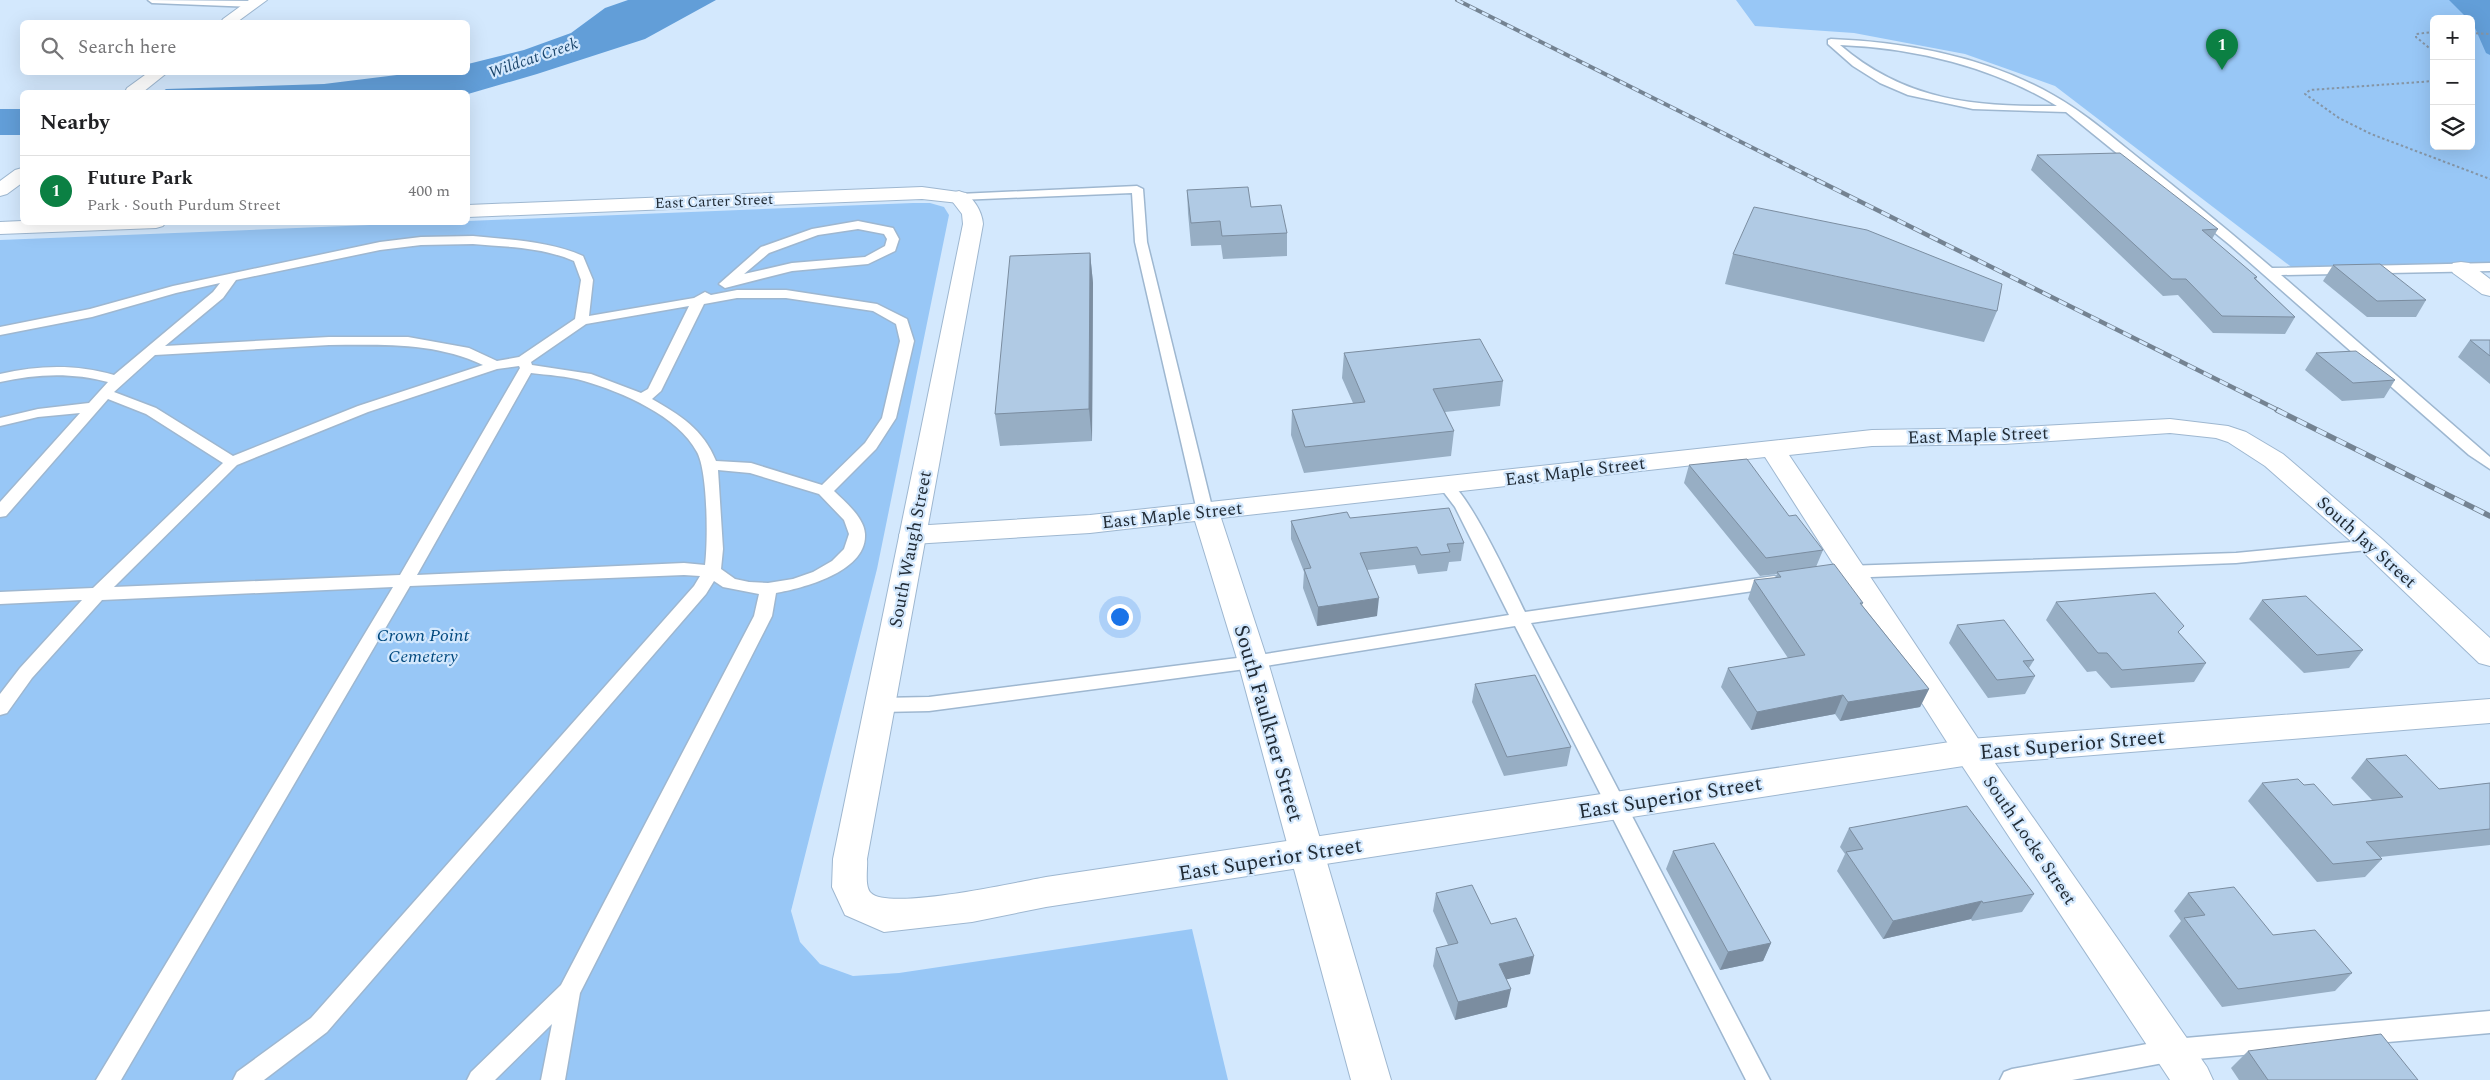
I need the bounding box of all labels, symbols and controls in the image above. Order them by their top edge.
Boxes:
map controls [2430,15,2475,150]
button: + [2430,15,2475,60]
search box [20,20,470,75]
pin: 1 [2206,29,2238,70]
water label: Wildcat Creek [485,31,582,85]
text: Search here [78,33,177,62]
icon: search [38,34,66,62]
button: − [2430,60,2475,105]
button: layers [2430,105,2475,150]
text: Nearby [40,107,110,139]
text: Future Park [87,164,193,193]
text: 1 [52,179,60,203]
text: 400 m [408,179,450,203]
street label: East Carter Street [654,188,774,215]
text: Park · South Purdum Street [87,193,281,217]
street label: East Maple Street [1907,420,2049,451]
street label: East Maple Street [1503,450,1647,493]
street label: South Waugh Street [882,468,939,630]
street label: South Jay Street [2311,490,2423,595]
street label: East Maple Street [1101,495,1244,536]
your location [1107,604,1133,630]
street label: South Faulkner Street [1225,621,1311,825]
park label: Crown Point Cemetery [377,622,470,670]
street label: East Superior Street [1978,721,2166,769]
street label: East Superior Street [1576,768,1764,828]
street label: South Locke Street [1976,770,2083,910]
street label: East Superior Street [1176,830,1364,890]

